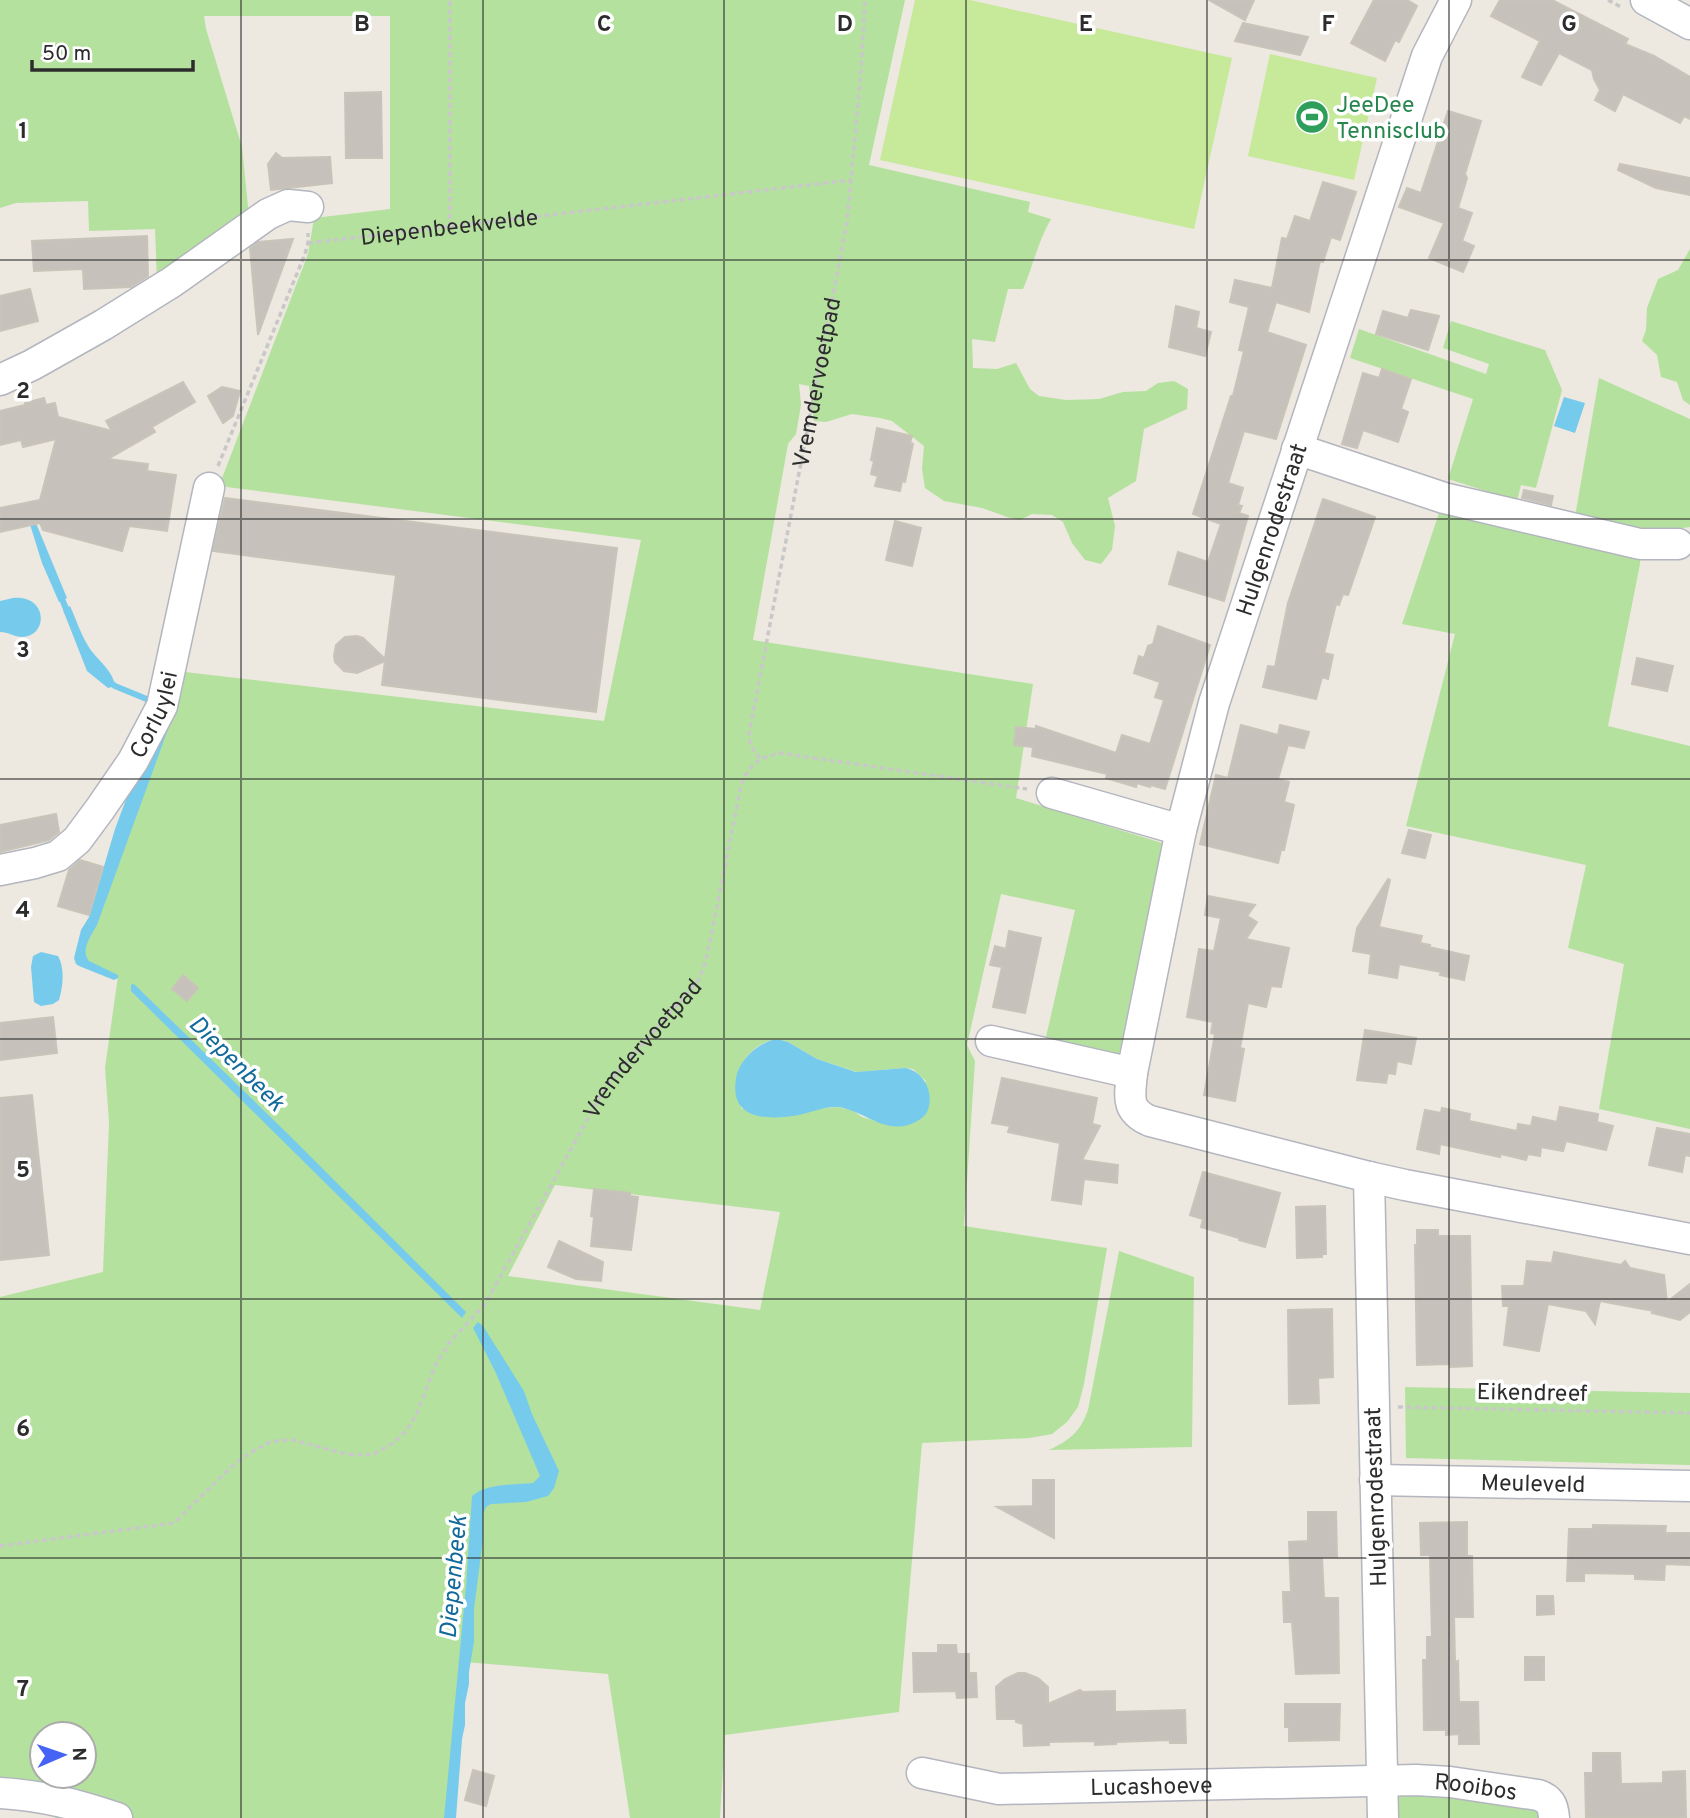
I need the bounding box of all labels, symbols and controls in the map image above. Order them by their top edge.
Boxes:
text: B [354,11,370,40]
text: C [597,11,611,40]
text: D [837,11,853,40]
text: E [1079,11,1093,40]
text: F [1321,11,1335,40]
text: G [1561,11,1577,40]
scale bar [32,28,192,72]
text: 50 m [42,41,91,68]
place label: JeeDee Tennisclub [1336,92,1446,147]
sports icon: JeeDee Tennisclub [1293,98,1331,136]
text: 1 [18,118,28,147]
street label: Diepenbeekvelde [359,204,540,254]
street label: Vremdervoetpad [788,295,849,471]
text: 2 [16,378,30,407]
street label: Hulgenrodestraat [1232,440,1315,620]
text: 3 [16,637,30,666]
street label: Corluylei [125,669,186,764]
text: 4 [16,897,30,926]
street label: Vremdervoetpad [578,974,710,1125]
water label: Diepenbeek [181,1010,290,1119]
text: 5 [16,1157,30,1186]
street label: Eikendreef [1476,1379,1588,1410]
street label: Hulgenrodestraat [1360,1407,1395,1587]
text: 6 [16,1416,30,1445]
street label: Meuleveld [1480,1470,1586,1501]
water label: Diepenbeek [435,1513,475,1640]
text: 7 [17,1676,29,1705]
north arrow [28,1720,98,1790]
text: N [66,1747,90,1762]
street label: Rooibos [1434,1769,1519,1809]
street label: Lucashoeve [1090,1772,1213,1804]

